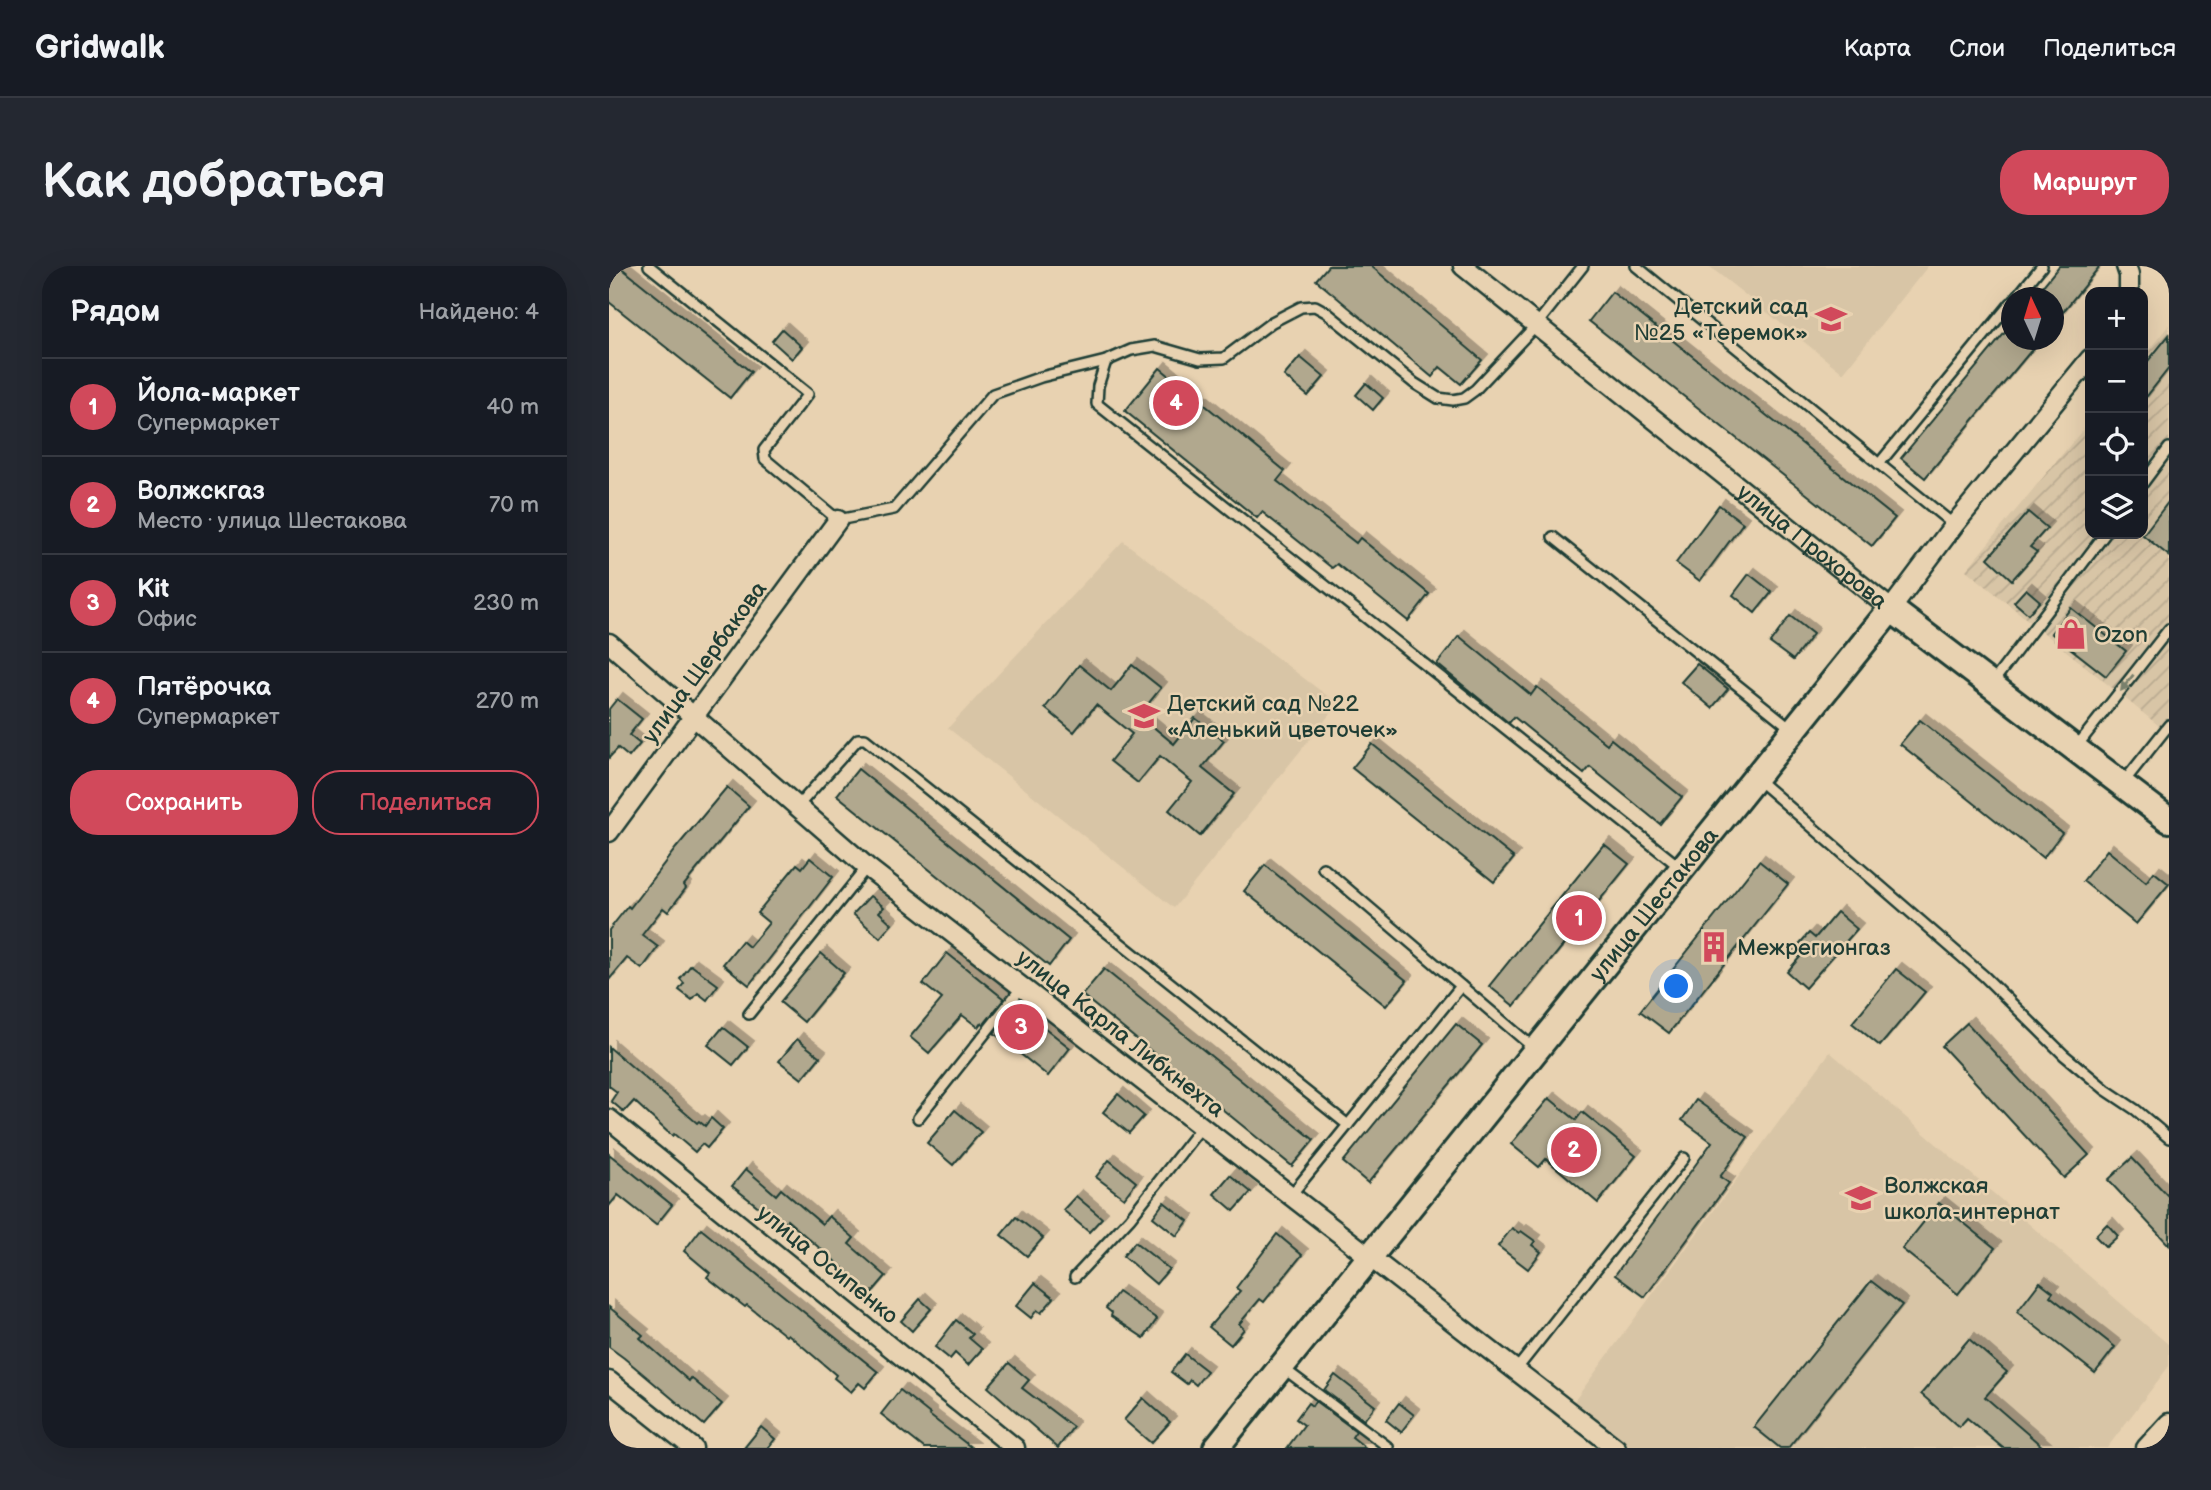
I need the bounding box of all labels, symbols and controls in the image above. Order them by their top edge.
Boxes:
text: Gridwalk [35,28,165,68]
text: Карта [1844,34,1911,63]
text: Слои [1949,34,2005,63]
text: Поделиться [2043,34,2176,63]
button: Маршрут [2000,150,2169,215]
text: Как добраться [42,153,386,212]
north arrow [2001,287,2064,350]
map controls [2085,287,2148,539]
button: + [2085,287,2148,350]
place label: Детский сад №25 «Теремок» [1634,293,1808,347]
text: Рядом [70,294,160,330]
text: Найдено: 4 [419,298,539,326]
school or university icon: Детский сад №25 «Теремок» [1814,302,1848,336]
button: − [2085,350,2148,413]
pin: 4 [1153,377,1199,429]
text: Йола-маркет [137,378,300,409]
text: 1 [88,393,98,421]
text: 40 m [486,393,539,421]
text: Супермаркет [137,409,280,437]
button: locate [2085,413,2148,476]
text: Волжскгаз [137,476,265,507]
button: layers [2085,476,2148,539]
street label: улица Прохорова [1731,478,1893,616]
text: 2 [86,491,100,519]
text: 70 m [489,491,539,519]
text: Место · улица Шестакова [137,507,407,535]
text: Kit [137,574,169,605]
street label: улица Щербакова [637,576,773,749]
text: 3 [86,589,100,617]
text: 230 m [473,589,539,617]
text: Офис [137,605,197,633]
shop icon: Ozon [2054,617,2088,651]
place label: Ozon [2094,621,2148,649]
text: Пятёрочка [137,672,271,703]
one-way arrow [2119,673,2134,691]
text: 4 [86,687,100,715]
text: 270 m [475,687,539,715]
place label: Детский сад №22 «Аленький цветочек» [1167,690,1398,744]
school or university icon: Детский сад №22 «Аленький цветочек» [1127,699,1161,733]
text: Супермаркет [137,703,280,731]
button: Сохранить [70,770,298,835]
button: Поделиться [312,770,539,835]
street label: улица Шестакова [1584,822,1725,987]
pin: 1 [1556,892,1602,944]
building icon: Межрегионгаз [1697,930,1731,964]
place label: Межрегионгаз [1737,934,1891,962]
street label: улица Карла Либкнехта [1011,944,1230,1124]
your location [1659,969,1693,1003]
pin: 3 [998,1001,1044,1053]
pin: 2 [1551,1124,1597,1176]
place label: Волжская школа-интернат [1884,1172,2060,1226]
school or university icon: Волжская школа-интернат [1844,1181,1878,1215]
street label: улица Осипенко [751,1199,904,1330]

